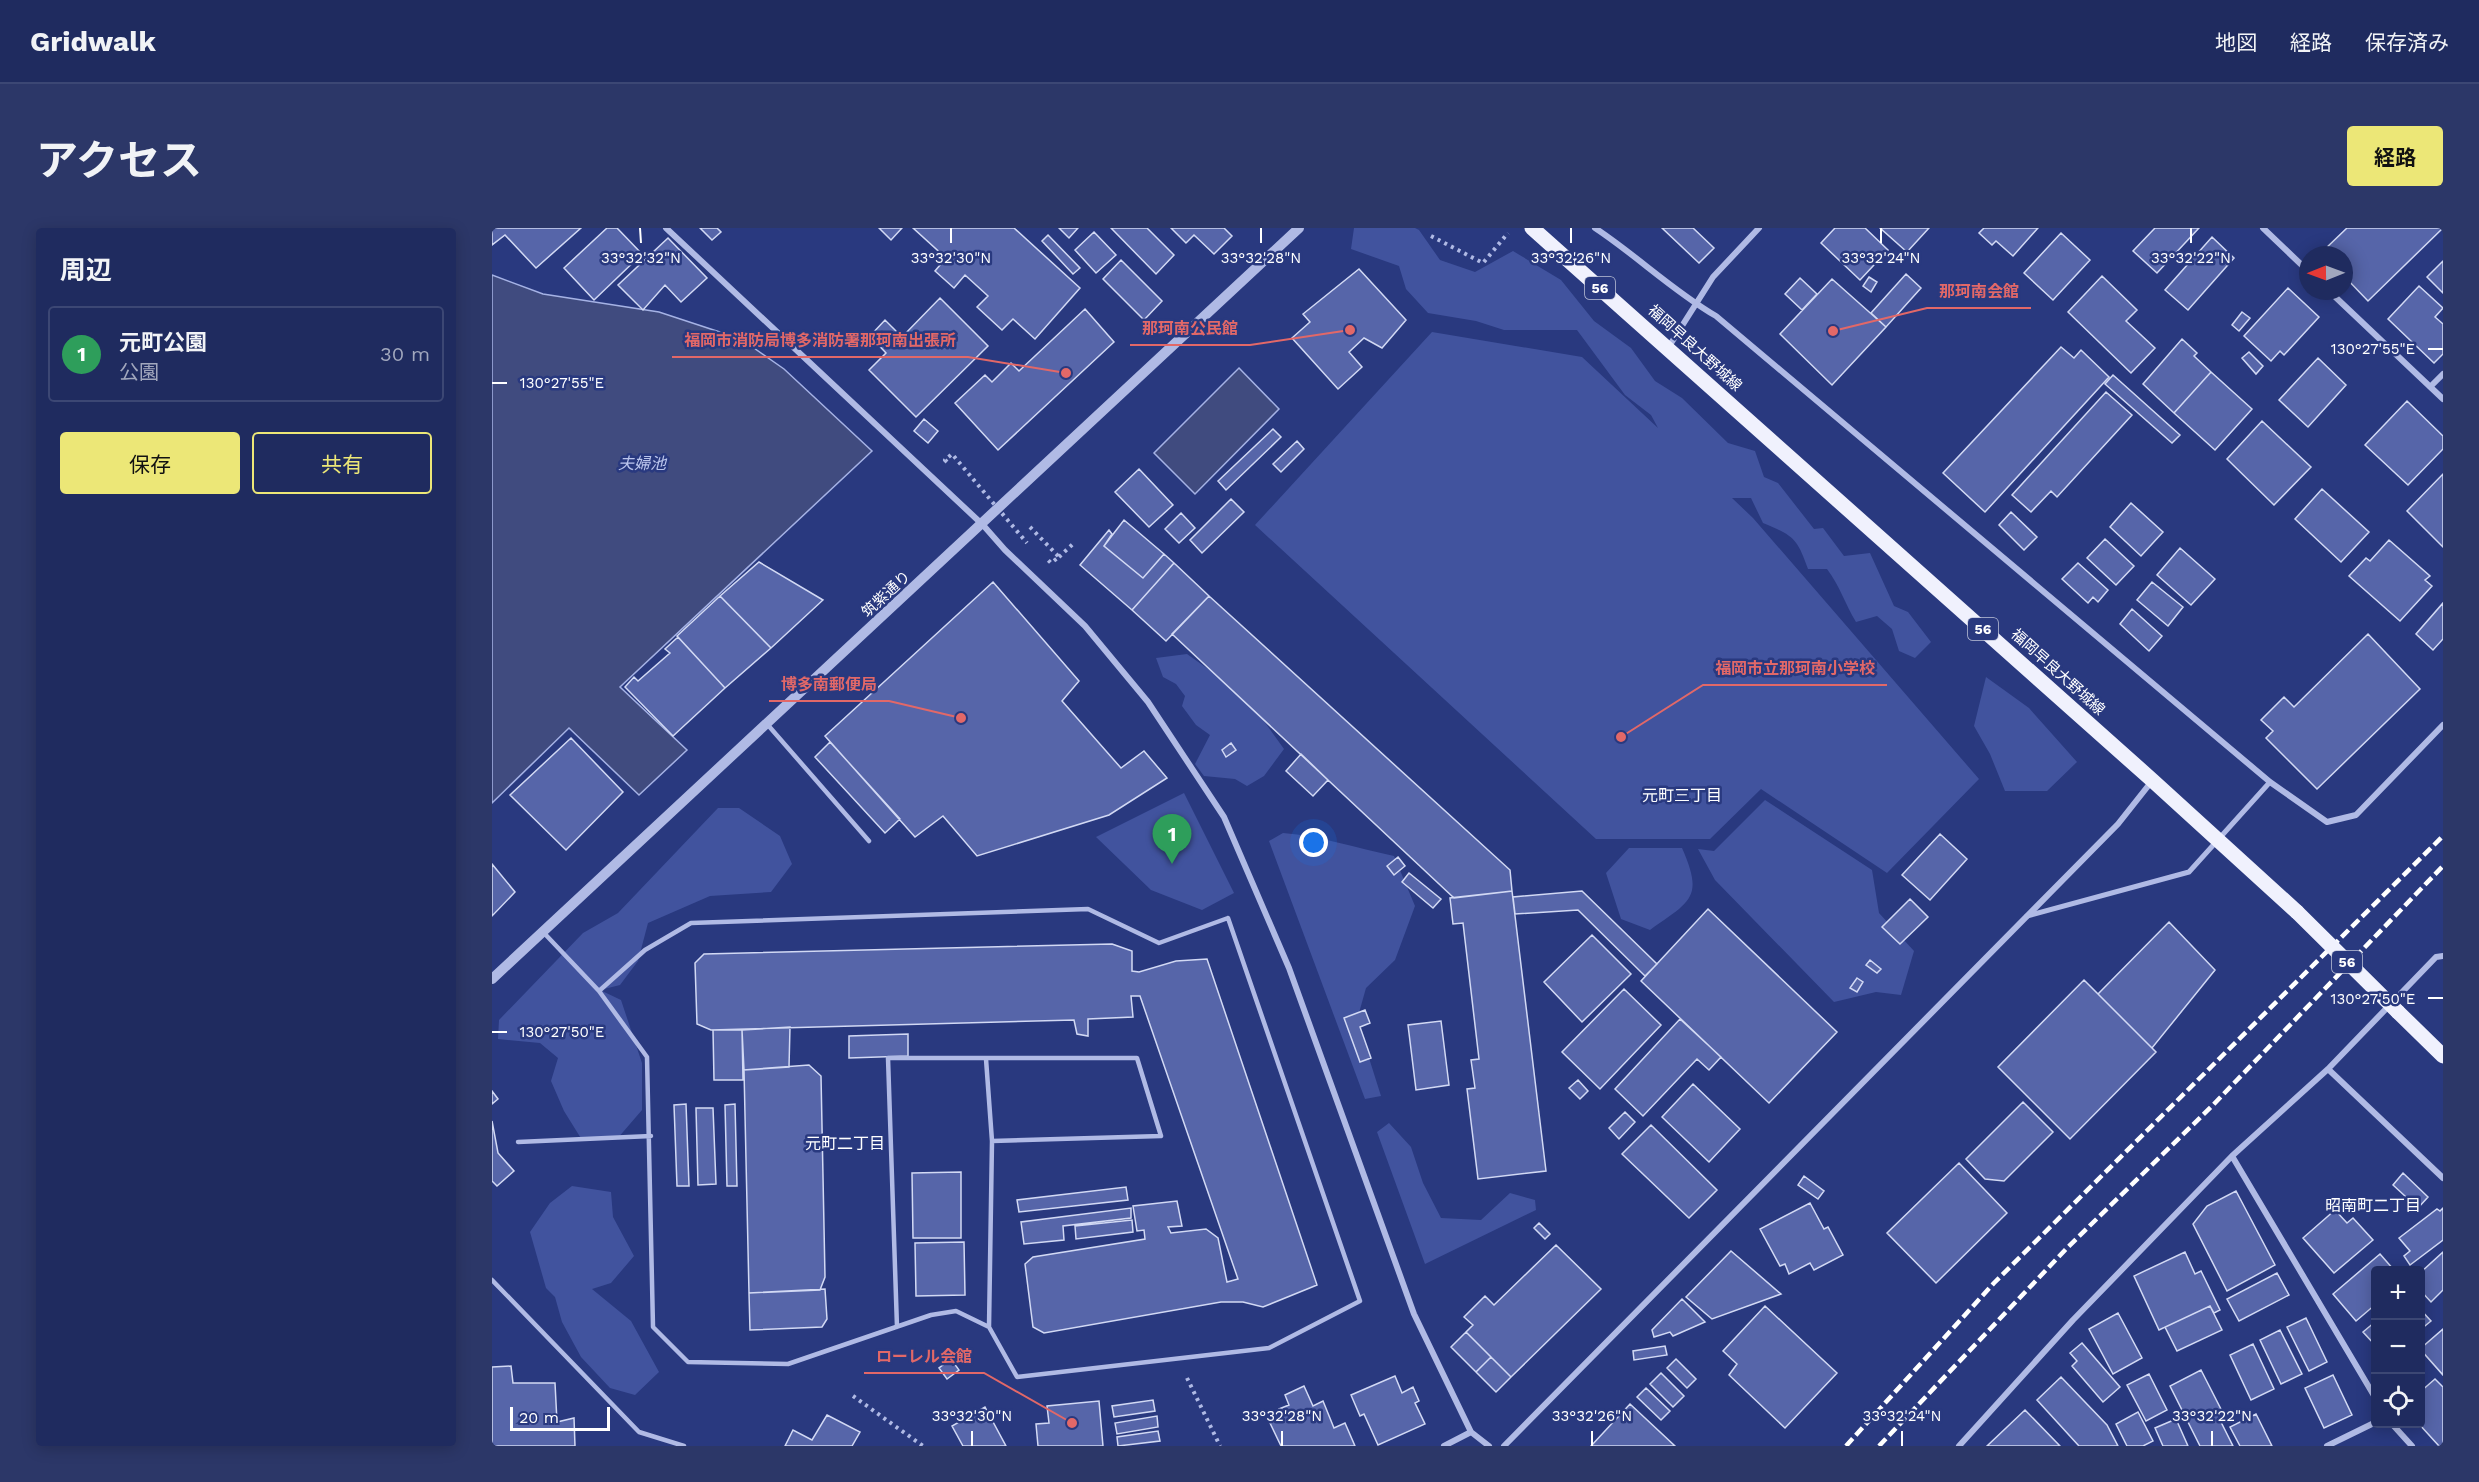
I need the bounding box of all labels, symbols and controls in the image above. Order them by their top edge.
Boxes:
text: Gridwalk [30,25,156,58]
text: 地図 [2215,30,2257,55]
text: 経路 [2290,30,2332,55]
text: 保存済み [2365,30,2449,55]
button: 経路 [2347,126,2443,186]
text: アクセス [36,136,202,185]
north arrow [2299,246,2353,300]
text: 33°32'32"N [601,249,681,267]
text: 33°32'30"N [911,249,991,267]
text: 33°32'28"N [1221,249,1301,267]
text: 33°32'26"N [1531,249,1611,267]
text: 33°32'24"N [1841,249,1921,267]
text: 33°32'22"N [2151,249,2231,267]
text: 周辺 [60,255,112,285]
callout: 那珂南会館 [1927,274,2031,308]
road number: 56 [1585,277,1615,299]
text: 那珂南会館 [1939,282,2019,301]
street label: 福岡早良大野城線 [1644,301,1746,395]
callout: 那珂南公民館 [1130,311,1250,345]
text: 那珂南公民館 [1142,319,1238,338]
callout: 福岡市消防局博多消防署那珂南出張所 [672,323,968,357]
text: 元町公園 [119,330,207,355]
text: 福岡市消防局博多消防署那珂南出張所 [684,331,956,350]
text: 130°27'55"E [2331,340,2415,358]
text: 1 [77,342,86,366]
text: 30 m [380,342,430,366]
text: 公園 [119,360,159,384]
text: 130°27'55"E [520,374,604,392]
button: 保存 [60,432,240,494]
button: 共有 [252,432,432,494]
water label: 夫婦池 [618,454,668,473]
street label: 筑紫通り [858,567,914,621]
road number: 56 [1968,618,1998,640]
street label: 福岡早良大野城線 [2007,625,2109,719]
callout: 福岡市立那珂南小学校 [1703,651,1887,685]
text: 福岡市立那珂南小学校 [1715,659,1875,678]
callout: 博多南郵便局 [769,667,889,701]
text: 博多南郵便局 [781,675,877,694]
district label: 元町三丁目 [1642,786,1722,805]
pin: 1 [1152,814,1192,864]
your location [1299,828,1328,857]
road number: 56 [2332,951,2362,973]
text: 130°27'50"E [2331,990,2415,1008]
text: 130°27'50"E [520,1023,604,1041]
district label: 元町二丁目 [805,1134,885,1153]
district label: 昭南町二丁目 [2325,1196,2421,1215]
map controls [2371,1266,2425,1428]
button: + [2371,1266,2425,1320]
button: − [2371,1320,2425,1374]
callout: ローレル会館 [864,1339,984,1373]
text: ローレル会館 [876,1347,972,1366]
button: locate [2371,1374,2425,1428]
scale bar [510,1404,610,1432]
text: 33°32'30"N [932,1407,1012,1425]
text: 33°32'28"N [1242,1407,1322,1425]
text: 33°32'26"N [1552,1407,1632,1425]
text: 33°32'24"N [1862,1407,1942,1425]
text: 33°32'22"N [2172,1407,2252,1425]
text: 20 m [519,1408,559,1427]

